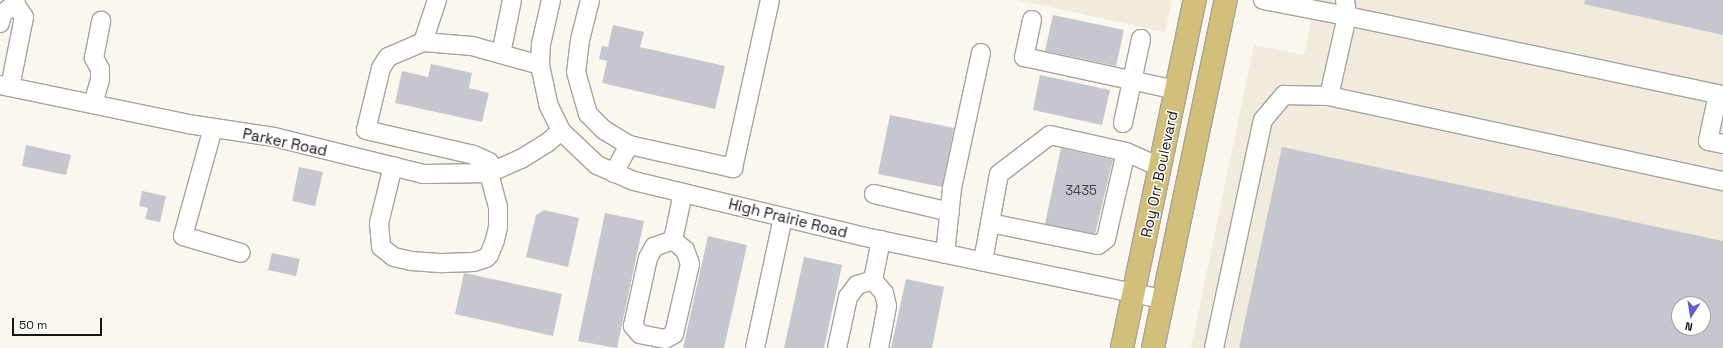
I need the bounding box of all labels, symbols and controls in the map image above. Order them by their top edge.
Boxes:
street label: Roy Orr Boulevard [1137,109,1181,239]
street label: Parker Road [241,124,329,160]
house number: 3435 [1065,183,1097,199]
street label: High Prairie Road [727,195,849,241]
north arrow [1671,296,1711,336]
scale bar [14,310,104,336]
text: 50 m [19,317,47,333]
text: N [1684,319,1694,334]

